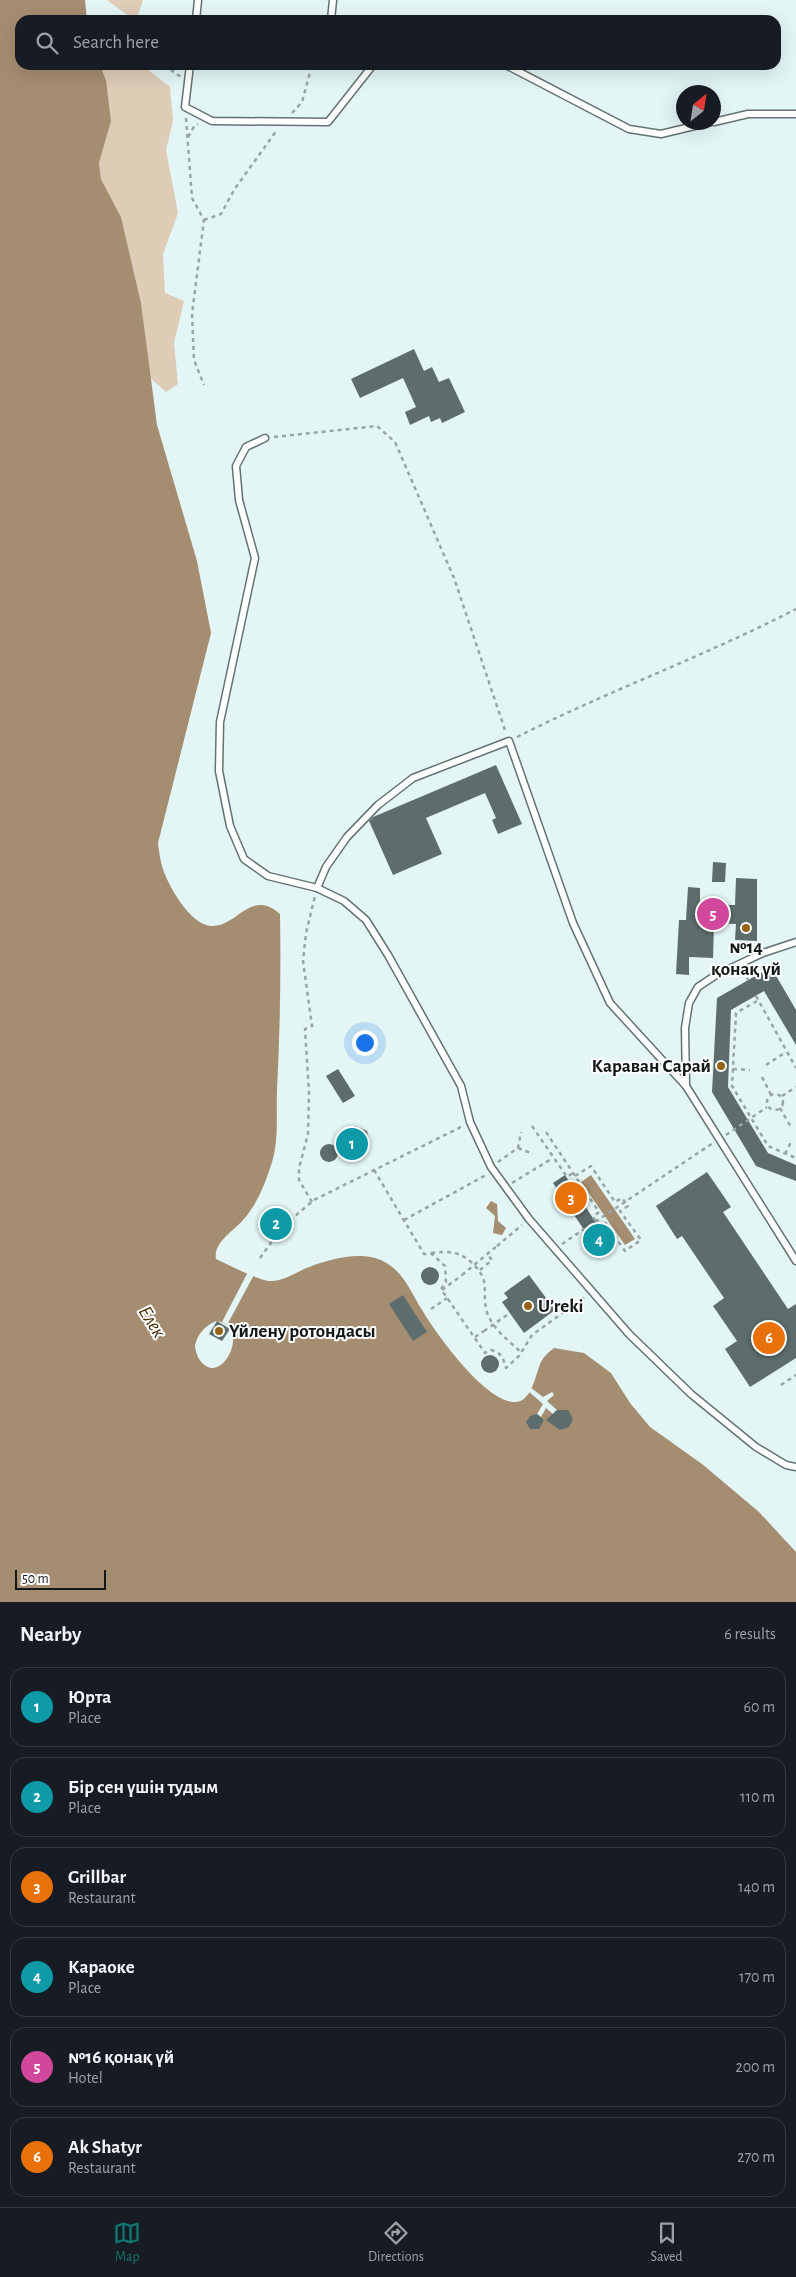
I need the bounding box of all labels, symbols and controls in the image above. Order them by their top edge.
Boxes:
search box [15,15,781,70]
icon: search [33,29,61,57]
text: Search here [73,33,159,52]
north arrow [676,85,721,130]
pin: 5 [697,895,729,933]
marker: №14 қонақ үй [740,922,752,934]
place label: №14 қонақ үй [711,938,781,979]
your location [352,1030,378,1056]
place label: Караван Сарай [592,1057,711,1076]
marker: Караван Сарай [715,1060,727,1072]
pin: 1 [336,1125,368,1163]
pin: 3 [555,1179,587,1217]
pin: 2 [260,1205,292,1243]
pin: 4 [583,1221,615,1259]
place label: U’reki [538,1297,584,1316]
marker: U’reki [522,1300,534,1312]
water label: Елек [135,1303,170,1342]
pin: 6 [753,1319,785,1357]
place label: Үйлену ротондaсы [229,1322,376,1341]
marker: Үйлену ротондaсы [213,1325,225,1337]
scale bar [15,1567,106,1590]
text: 50 m [22,1572,49,1586]
text: Nearby [20,1624,81,1645]
text: 6 results [724,1626,776,1642]
text: Юрта [68,1688,111,1707]
text: 1 [34,1699,40,1715]
text: 60 m [744,1699,775,1715]
text: Place [68,1710,101,1726]
text: Бір сен үшін тудым [68,1778,218,1797]
text: 2 [33,1789,41,1805]
text: 110 m [740,1789,775,1805]
text: Place [68,1800,101,1816]
text: Grillbar [68,1868,126,1887]
text: 3 [34,1879,40,1895]
text: 140 m [738,1879,775,1895]
text: Restaurant [68,1890,136,1906]
text: Караоке [68,1958,135,1977]
text: 4 [33,1969,41,1985]
text: 170 m [739,1969,775,1985]
text: Place [68,1980,101,1996]
text: №16 қонақ үй [68,2048,174,2067]
text: 5 [34,2059,40,2075]
text: 200 m [735,2059,775,2075]
text: Hotel [68,2070,103,2086]
text: Ak Shatyr [68,2138,142,2157]
text: 6 [33,2149,41,2165]
text: 270 m [737,2149,775,2165]
text: Restaurant [68,2160,136,2176]
tab: Map [113,2219,141,2266]
tab: Directions [368,2219,424,2266]
tab: Saved [651,2219,683,2266]

